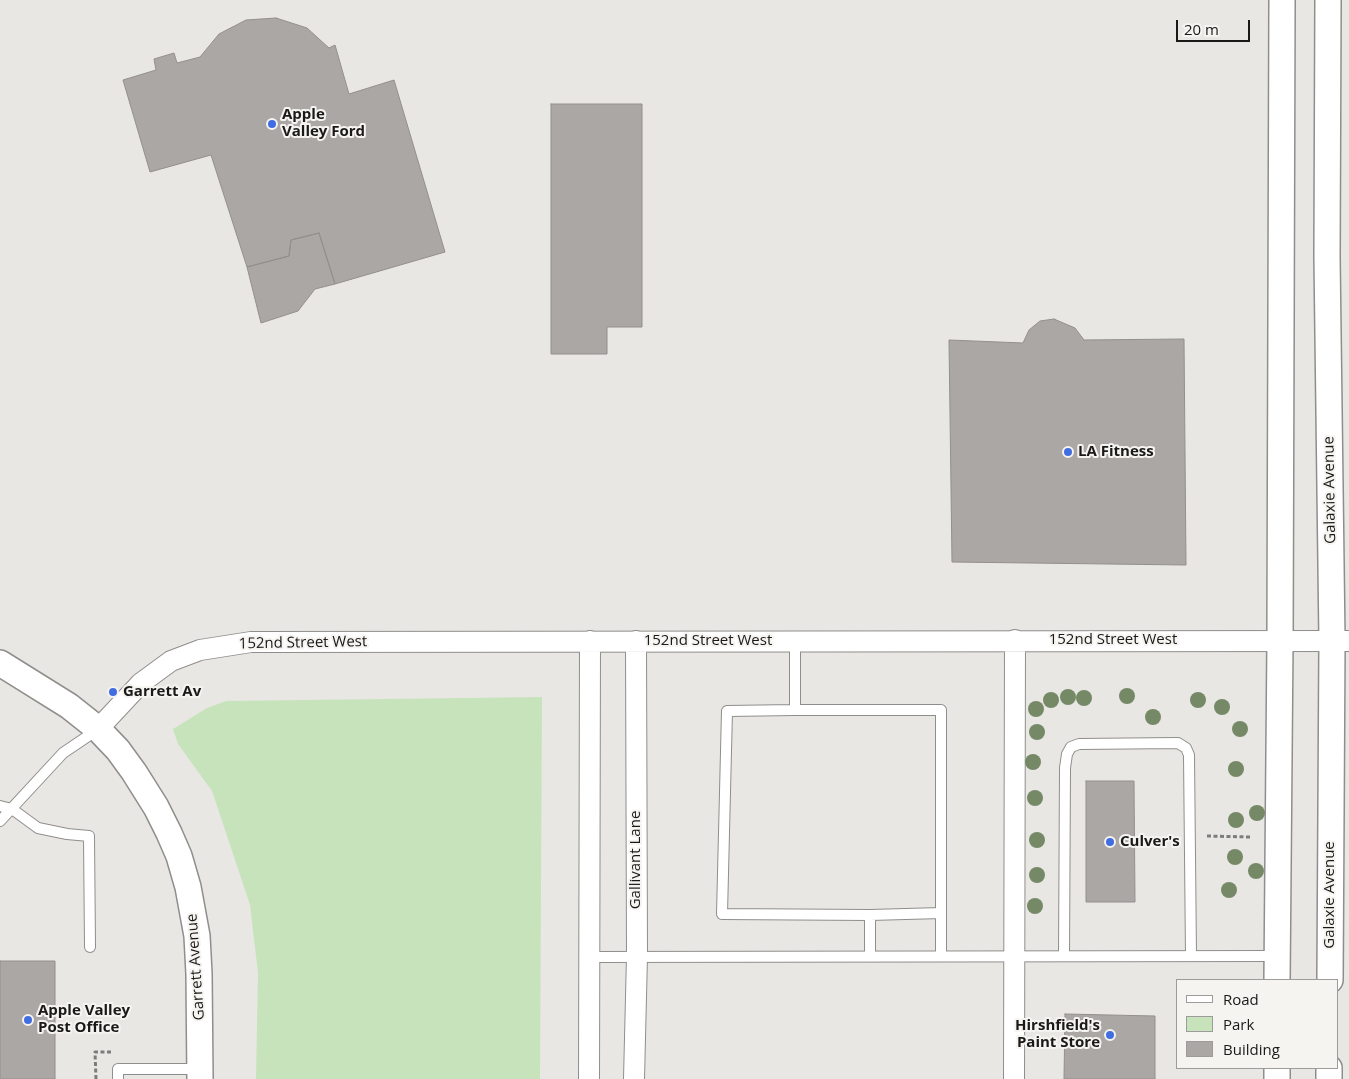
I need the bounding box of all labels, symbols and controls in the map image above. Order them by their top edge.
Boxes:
scale bar [1179,10,1253,42]
text: 20 m [1184,19,1219,39]
place label: Apple Valley Ford [282,106,365,141]
marker: Apple Valley Ford [266,118,278,130]
street label: Galaxie Avenue [1320,436,1340,544]
place label: LA Fitness [1078,443,1154,461]
marker: LA Fitness [1062,446,1074,458]
street label: 152nd Street West [1049,631,1177,649]
street label: 152nd Street West [644,632,772,650]
street label: 152nd Street West [239,633,367,653]
place label: Garrett Av [123,683,201,701]
marker: Garrett Av [107,686,119,698]
street label: Gallivant Lane [627,811,645,909]
place label: Culver's [1120,833,1180,851]
marker: Culver's [1104,836,1116,848]
street label: Galaxie Avenue [1321,841,1339,949]
street label: Garrett Avenue [183,913,209,1021]
legend [1176,979,1339,1069]
text: Road [1223,989,1259,1009]
place label: Apple Valley Post Office [38,1002,130,1037]
marker: Apple Valley Post Office [22,1014,34,1026]
text: Park [1223,1014,1254,1034]
place label: Hirshfield's Paint Store [1015,1017,1100,1052]
marker: Hirshfield's Paint Store [1104,1029,1116,1041]
text: Building [1223,1039,1280,1059]

